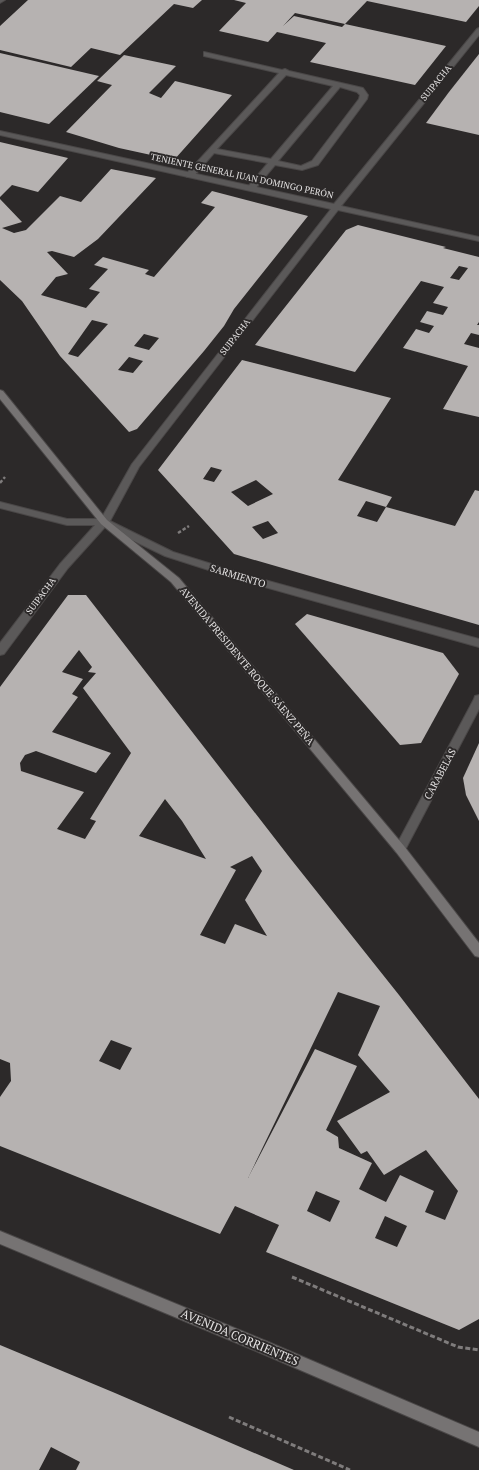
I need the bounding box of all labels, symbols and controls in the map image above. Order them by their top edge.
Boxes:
street label: SUIPACHA [418,62,455,103]
street label: TENIENTE GENERAL JUAN DOMINGO PERÓN [149,151,335,201]
street label: SUIPACHA [217,316,253,358]
street label: SARMIENTO [209,561,267,591]
street label: SUIPACHA [23,575,59,617]
street label: AVENIDA PRESIDENTE ROQUE SÁENZ PEÑA [177,584,317,748]
street label: CARABELAS [421,746,459,802]
street label: AVENIDA CORRIENTES [179,1305,301,1369]

